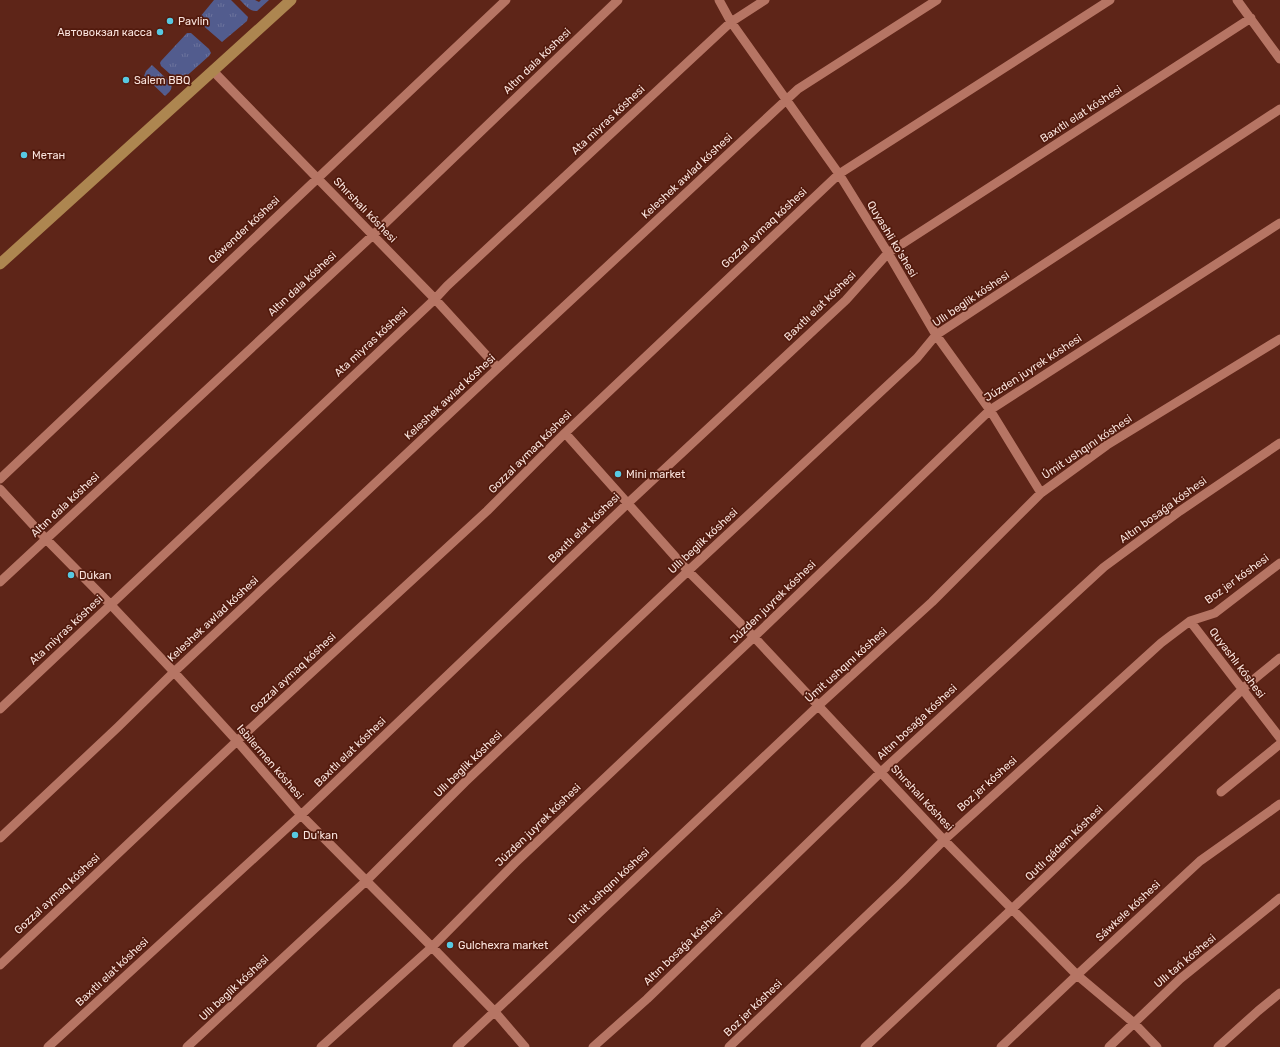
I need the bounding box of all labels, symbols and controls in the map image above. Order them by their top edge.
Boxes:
place label: Pavlin [178,15,209,28]
marker: Pavlin [165,16,175,26]
street label: Altın dala kóshesi [501,25,573,97]
place label: Автовокзал касса [57,26,152,39]
marker: Автовокзал касса [155,27,165,37]
place label: Salem BBQ [134,74,190,87]
marker: Salem BBQ [121,75,131,85]
street label: Ata miyras kóshesi [569,83,647,157]
street label: Baxıtlı elat kóshesi [1038,83,1124,145]
street label: Keleshek awlad kóshesi [639,131,735,221]
place label: Метан [32,149,65,162]
marker: Метан [19,150,29,160]
street label: Shırshalı kóshesi [331,175,399,245]
street label: Gozzal aymaq kóshesi [719,185,809,271]
street label: Qáwender kóshesi [206,194,282,266]
street label: Quyashli ko'shesi [864,199,920,279]
street label: Altın dala kóshesi [265,249,339,319]
street label: Baxıtlı elat kóshesi [781,268,859,344]
street label: Ullı beglik kóshesi [930,269,1012,329]
street label: Ata miyras kóshesi [332,305,410,379]
street label: Júzden juyrek kóshesi [982,332,1084,404]
street label: Keleshek awlad kóshesi [402,352,498,442]
street label: Gozzal aymaq kóshesi [486,408,574,496]
street label: Úmit ushqını kóshesi [1040,412,1134,482]
place label: Mini market [626,468,686,481]
marker: Mini market [613,469,623,479]
street label: Altın dala kóshesi [28,470,102,540]
street label: Altın bosaǵa kóshesi [1117,474,1209,546]
street label: Baxıtlı elat kóshesi [545,490,623,566]
street label: Ullı beglik kóshesi [666,506,740,576]
street label: Boz jer kóshesi [1202,551,1272,607]
street label: Júzden juyrek kóshesi [728,558,818,646]
place label: Dúkan [79,569,112,582]
marker: Dúkan [66,570,76,580]
street label: Keleshek awlad kóshesi [165,574,261,664]
street label: Ata miyras kóshesi [27,593,105,667]
street label: Úmit ushqını kóshesi [802,625,890,705]
street label: Quyashlı kóshesi [1206,625,1268,701]
street label: Gozzal aymaq kóshesi [248,630,338,716]
street label: Altın bosaǵa kóshesi [874,682,960,762]
street label: Baxıtlı elat kóshesi [311,714,389,790]
street label: Isbilermen kóshesi [234,722,306,802]
street label: Ullı beglik kóshesi [431,728,505,800]
street label: Boz jer kóshesi [954,754,1020,814]
street label: Shırshalı kóshesi [888,762,956,834]
street label: Júzden juyrek kóshesi [493,781,583,869]
street label: Qutlı qádem kóshesi [1023,803,1105,883]
place label: Du'kan [303,829,338,842]
marker: Du'kan [290,830,300,840]
street label: Úmit ushqını kóshesi [566,845,652,927]
street label: Gozzal aymaq kóshesi [12,851,102,937]
street label: Sáwkele kóshesi [1093,878,1163,944]
street label: Altın bosaǵa kóshesi [641,906,725,988]
street label: Ullı tań kóshesi [1152,931,1218,991]
street label: Baxıtlı elat kóshesi [73,935,151,1009]
place label: Gulchexra market [458,939,549,952]
marker: Gulchexra market [445,940,455,950]
street label: Ullı beglik kóshesi [197,953,271,1023]
street label: Boz jer kóshesi [721,977,785,1039]

